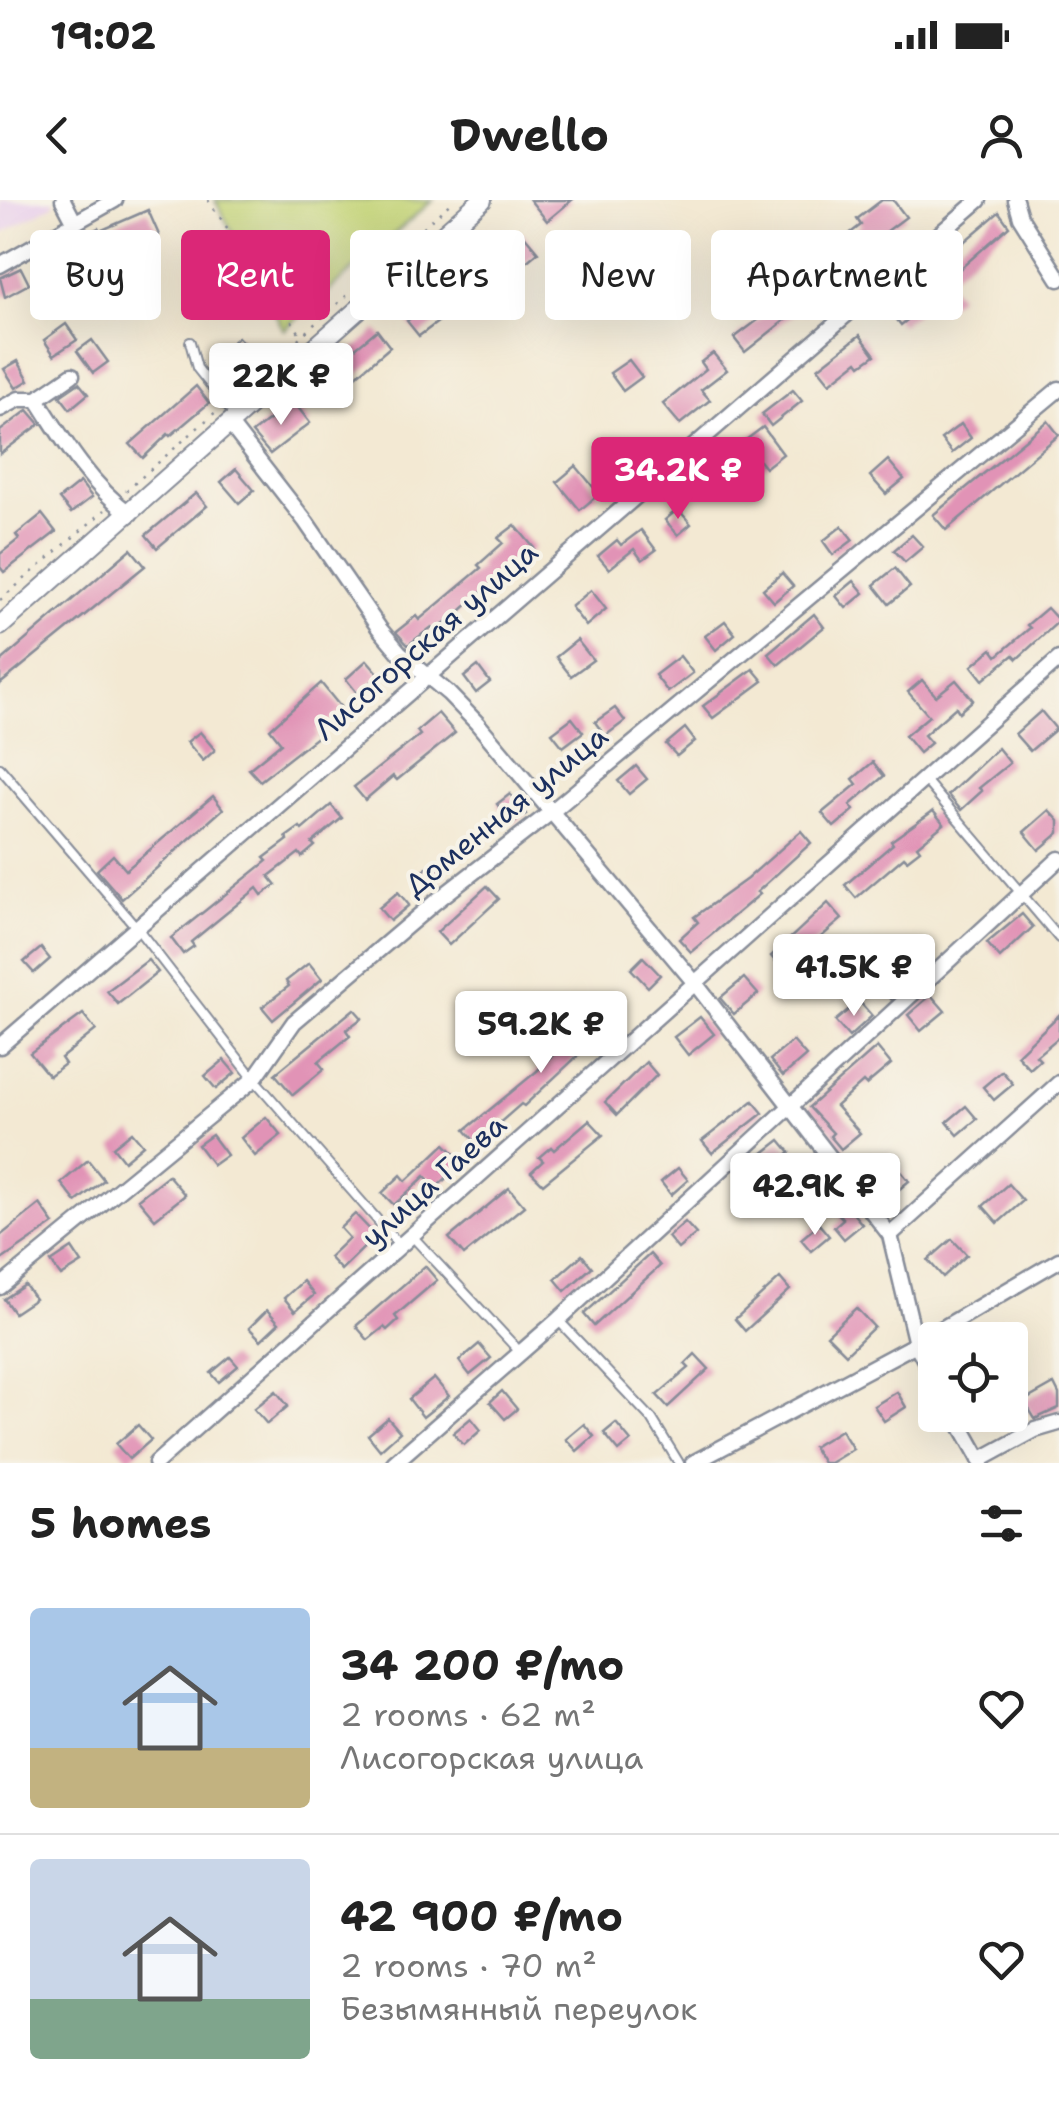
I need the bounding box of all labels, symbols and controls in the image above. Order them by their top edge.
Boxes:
text: 19:02 [50,10,156,61]
text: Dwello [450,105,609,165]
icon: back [30,108,85,163]
icon: person [974,108,1029,163]
chip: Buy [30,230,161,320]
chip: Rent [181,230,330,320]
chip: Filters [350,230,525,320]
chip: New [545,230,691,320]
chip: Apartment [711,230,963,320]
pin: 22K ₽ [211,343,351,428]
text: 22K ₽ [231,354,331,397]
pin: 34.2K ₽ [586,437,770,522]
text: 34.2K ₽ [613,448,743,491]
street label: Лисогорская улица [305,532,547,749]
street label: Доменная улица [395,715,616,906]
pin: 41.5K ₽ [762,934,946,1019]
text: 41.5K ₽ [795,945,913,988]
pin: 59.2K ₽ [449,991,633,1076]
text: 59.2K ₽ [477,1002,605,1045]
street label: улица Гаева [352,1104,515,1257]
pin: 42.9K ₽ [723,1153,907,1238]
text: 42.9K ₽ [752,1164,878,1207]
map controls [918,1322,1028,1432]
button: locate [918,1322,1028,1432]
text: 5 homes [30,1495,211,1551]
icon: filters [974,1496,1029,1551]
text: 34 200 ₽/mo [340,1637,624,1693]
icon: home [110,1648,230,1768]
icon: heart [974,1681,1029,1736]
text: 2 rooms · 62 m² [340,1693,596,1736]
text: Лисогорская улица [340,1736,643,1779]
text: 42 900 ₽/mo [340,1888,623,1944]
icon: home [110,1899,230,2019]
icon: heart [974,1932,1029,1987]
text: 2 rooms · 70 m² [340,1944,597,1987]
text: Безымянный переулок [340,1987,697,2030]

